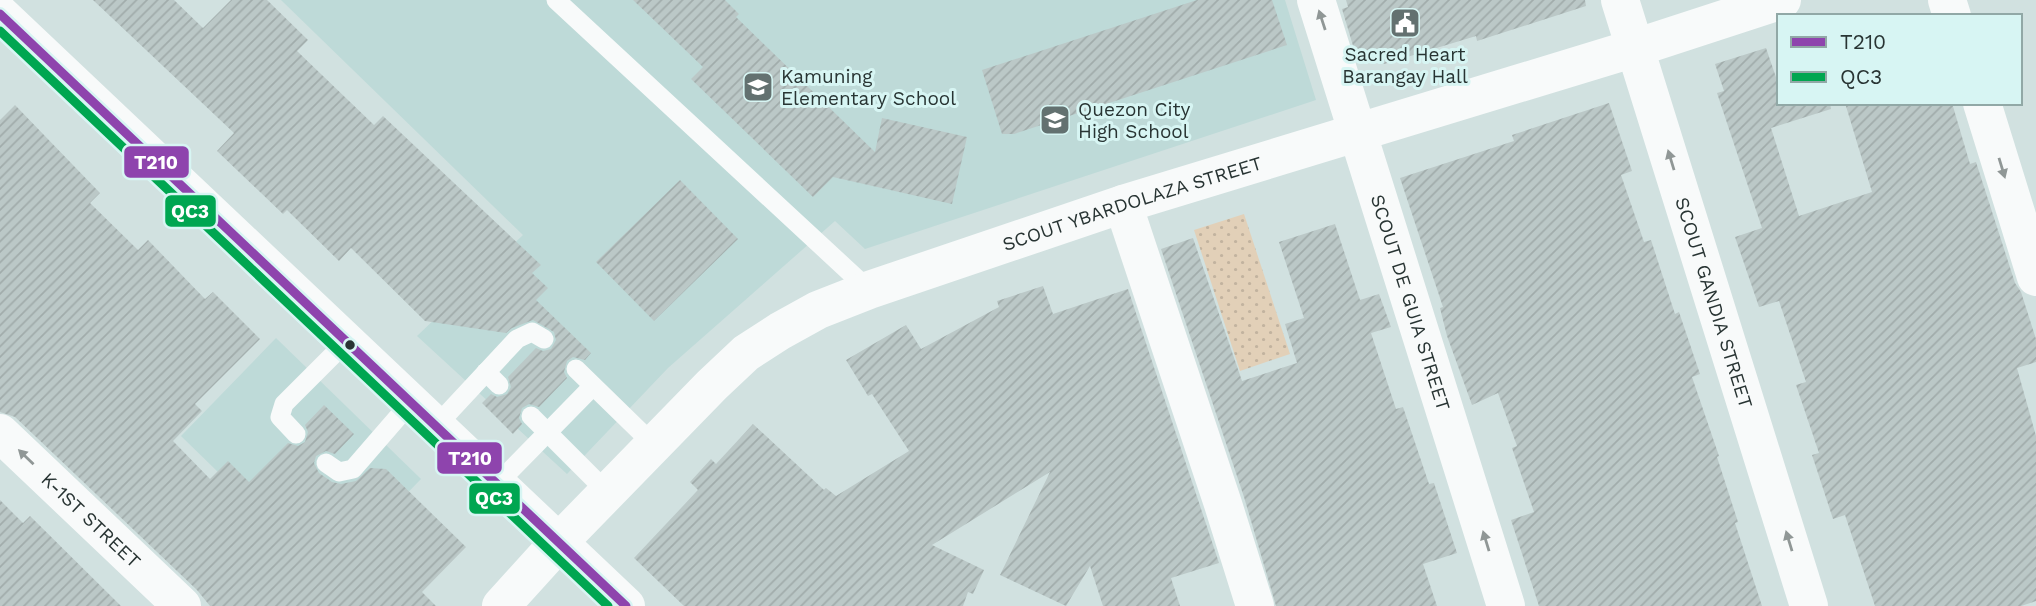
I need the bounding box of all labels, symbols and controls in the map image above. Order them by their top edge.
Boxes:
public building icon: Sacred Heart Barangay Hall [1388,6,1422,40]
one-way arrow [1316,9,1327,30]
legend [1777,14,2022,105]
text: T210 [1840,29,1886,54]
place label: Sacred Heart Barangay Hall [1342,43,1468,88]
text: QC3 [1840,64,1882,89]
place label: Kamuning Elementary School [781,65,956,110]
school or university icon: Kamuning Elementary School [741,70,775,104]
place label: Quezon City High School [1078,98,1191,143]
school or university icon: Quezon City High School [1038,103,1072,137]
line badge: T210 [123,145,190,179]
one-way arrow [1665,149,1675,170]
text: T210 [134,151,178,174]
street label: SCOUT YBARDOLAZA STREET [999,151,1264,256]
one-way arrow [1997,158,2008,179]
street label: SCOUT DE GUIA STREET [1366,192,1456,413]
line badge: QC3 [164,194,217,228]
street label: SCOUT GANDIA STREET [1671,194,1758,411]
text: QC3 [171,200,209,223]
unlabelled marker [343,338,357,352]
line badge: T210 [436,441,503,475]
text: T210 [448,447,492,470]
one-way arrow [18,450,35,466]
street label: K-1ST STREET [37,467,146,572]
line badge: QC3 [468,482,521,515]
text: QC3 [475,487,513,510]
one-way arrow [1480,530,1490,551]
one-way arrow [1783,530,1794,551]

